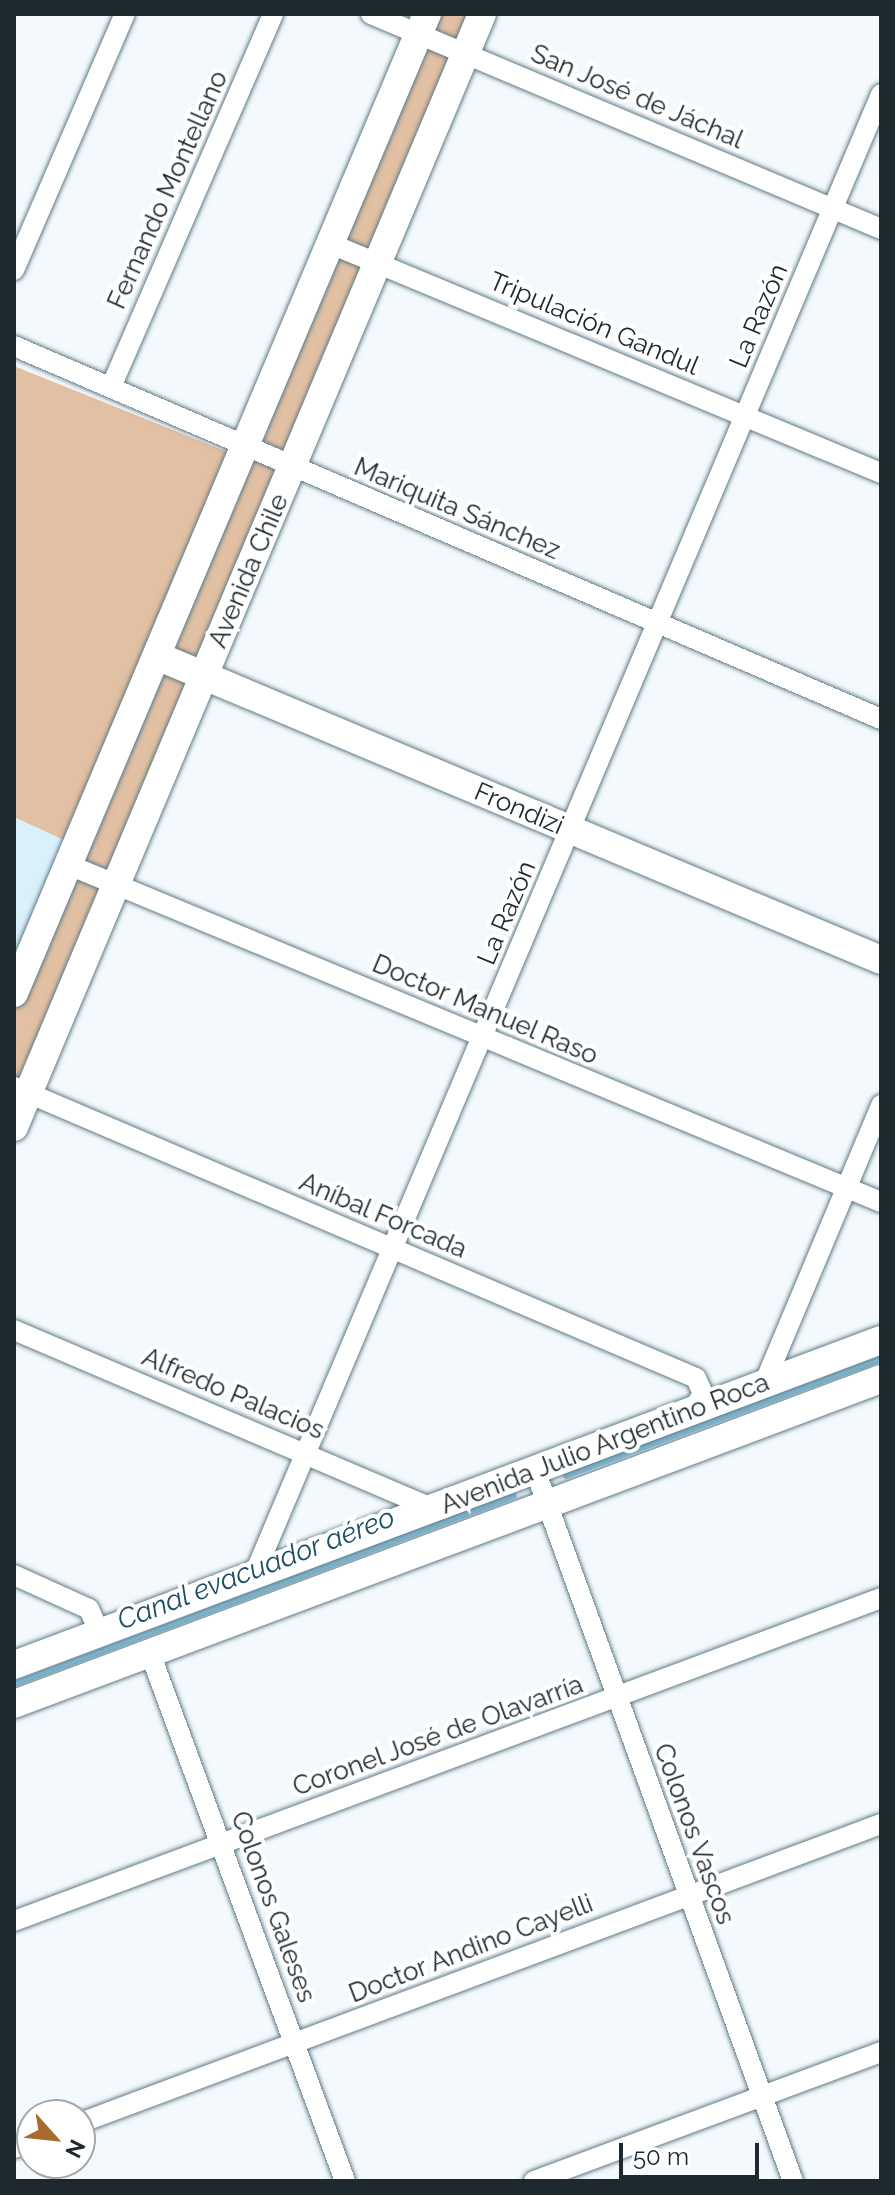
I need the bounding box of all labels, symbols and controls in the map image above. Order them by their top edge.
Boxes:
street label: San José de Jáchal [525,38,749,156]
street label: Fernando Montellano [101,66,235,314]
street label: La Razón [723,259,795,373]
street label: Tripulación Gandul [484,266,704,382]
street label: Mariquita Sánchez [349,452,565,566]
street label: Avenida Chile [203,489,295,653]
street label: Frondizi [470,776,568,842]
street label: La Razón [471,856,543,970]
street label: Doctor Manuel Raso [367,948,603,1072]
street label: Aníbal Forcada [294,1167,472,1265]
street label: Alfredo Palacios [137,1342,329,1446]
street label: Avenida Julio Argentino Roca [436,1367,774,1521]
water label: Canal evacuador aéreo [112,1500,400,1638]
street label: Coronel José de Olavarría [288,1669,588,1803]
street label: Colonos Vascos [647,1739,741,1929]
street label: Colonos Galeses [224,1807,322,2007]
street label: Doctor Andino Cayelli [344,1888,598,2010]
north arrow [16,2099,96,2179]
scale bar [623,2127,763,2177]
text: N [60,2136,91,2162]
text: 50 m [633,2142,689,2171]

